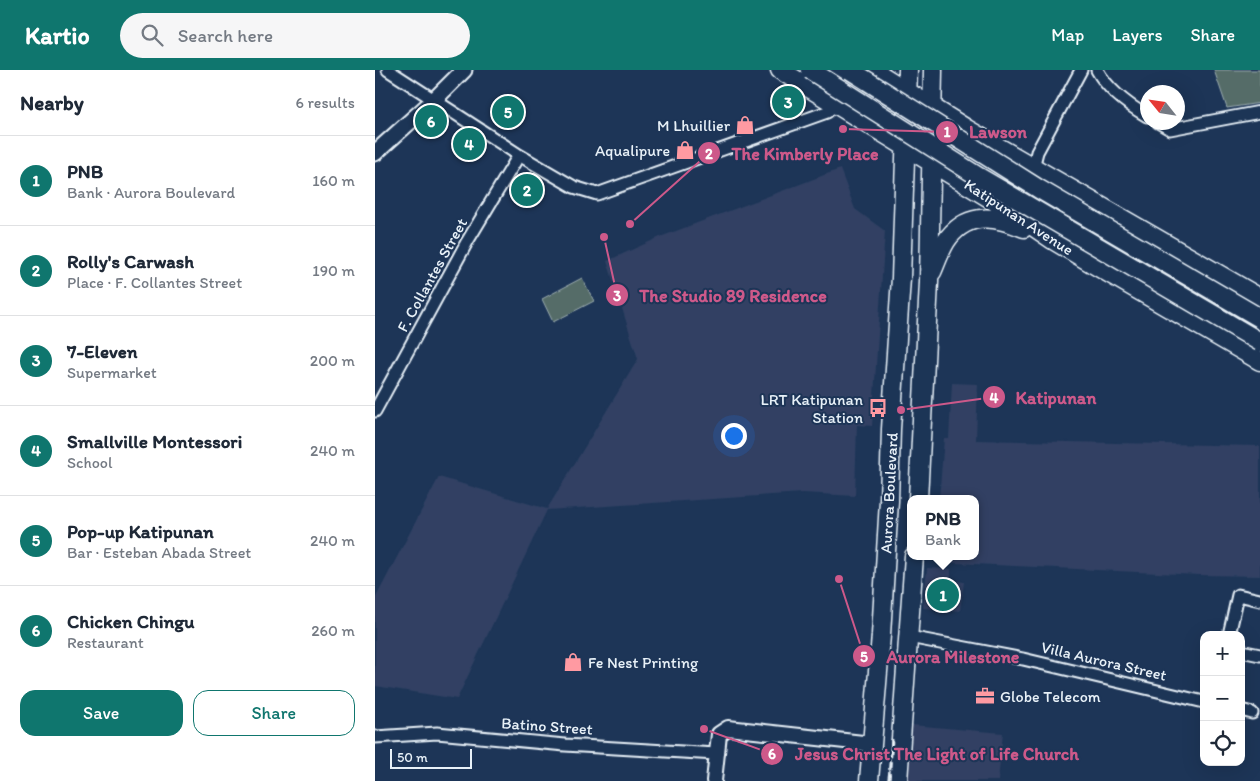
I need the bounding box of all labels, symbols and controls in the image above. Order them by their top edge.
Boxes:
search box [120,13,470,58]
text: Kartio [25,21,90,50]
icon: search [138,21,166,49]
text: Search here [178,24,273,47]
text: Map [1051,24,1084,46]
text: Layers [1112,24,1162,46]
text: Share [1190,24,1235,46]
pin: 3 [772,83,804,121]
north arrow [1140,85,1185,130]
text: Nearby [20,90,84,115]
text: 6 results [295,93,355,112]
pin: 5 [492,93,524,131]
pin: 6 [415,102,447,140]
shop icon: M Lhuillier [734,114,756,136]
callout: Lawson [934,115,1037,148]
place label: M Lhuillier [657,116,731,135]
text: Lawson [969,121,1028,143]
text: 1 [944,123,951,141]
pin: 4 [453,125,485,163]
callout: The Kimberly Place [697,137,889,170]
shop icon: Aqualipure [674,139,696,161]
place label: Aqualipure [595,141,670,160]
text: The Kimberly Place [730,143,879,165]
text: 2 [705,145,713,163]
text: PNB [67,160,103,183]
text: 1 [32,171,40,190]
text: 160 m [312,171,355,190]
pin: 2 [511,171,543,209]
street label: Katipunan Avenue [961,175,1077,259]
text: Bank · Aurora Boulevard [67,183,235,202]
street label: F. Collantes Street [393,215,471,335]
text: Rolly's Carwash [67,250,194,273]
text: 2 [32,261,40,280]
text: 190 m [312,261,355,280]
text: Place · F. Collantes Street [67,273,242,292]
callout: The Studio 89 Residence [604,279,837,312]
text: The Studio 89 Residence [638,285,827,307]
text: 3 [613,287,621,305]
text: 7-Eleven [67,340,138,363]
text: 3 [32,351,40,370]
text: 200 m [310,351,355,370]
text: Supermarket [67,363,157,382]
callout: Katipunan [981,381,1107,414]
text: Katipunan [1016,387,1097,409]
text: 4 [989,389,999,407]
place label: LRT Katipunan Station [761,390,863,427]
bus stop icon: LRT Katipunan Station [867,397,889,419]
your location [721,423,747,449]
text: Smallville Montessori [67,430,242,453]
street label: Aurora Boulevard [876,432,902,554]
text: 4 [31,441,41,460]
text: 240 m [310,441,355,460]
text: School [67,453,113,472]
popup [907,495,979,560]
text: PNB [925,507,961,530]
text: Pop-up Katipunan [67,520,214,543]
text: Bank [925,530,961,549]
text: 5 [32,531,40,550]
text: 240 m [310,531,355,550]
text: Bar · Esteban Abada Street [67,543,251,562]
pin: 1 [927,576,959,614]
text: Chicken Chingu [67,610,195,633]
text: 6 [32,621,40,640]
text: 260 m [311,621,355,640]
map controls [1200,631,1245,766]
button: + [1200,631,1245,676]
text: Restaurant [67,633,144,652]
street label: Villa Aurora Street [1039,637,1169,685]
callout: Aurora Milestone [852,640,1029,673]
text: Aurora Milestone [886,646,1020,668]
text: 5 [860,648,868,666]
shop icon: Fe Nest Printing [562,651,584,673]
place label: Fe Nest Printing [588,653,699,672]
button: − [1200,676,1245,721]
office icon: Globe Telecom [974,685,996,707]
place label: Globe Telecom [1000,687,1101,706]
button: Save [20,690,183,736]
button: Share [193,690,355,736]
street label: Batino Street [501,713,593,739]
button: locate [1200,721,1245,766]
callout: Jesus Christ The Light of Life Church [760,737,1088,770]
text: Jesus Christ The Light of Life Church [794,743,1079,765]
text: 6 [768,745,776,763]
scale bar [390,746,473,769]
text: 50 m [397,749,428,766]

